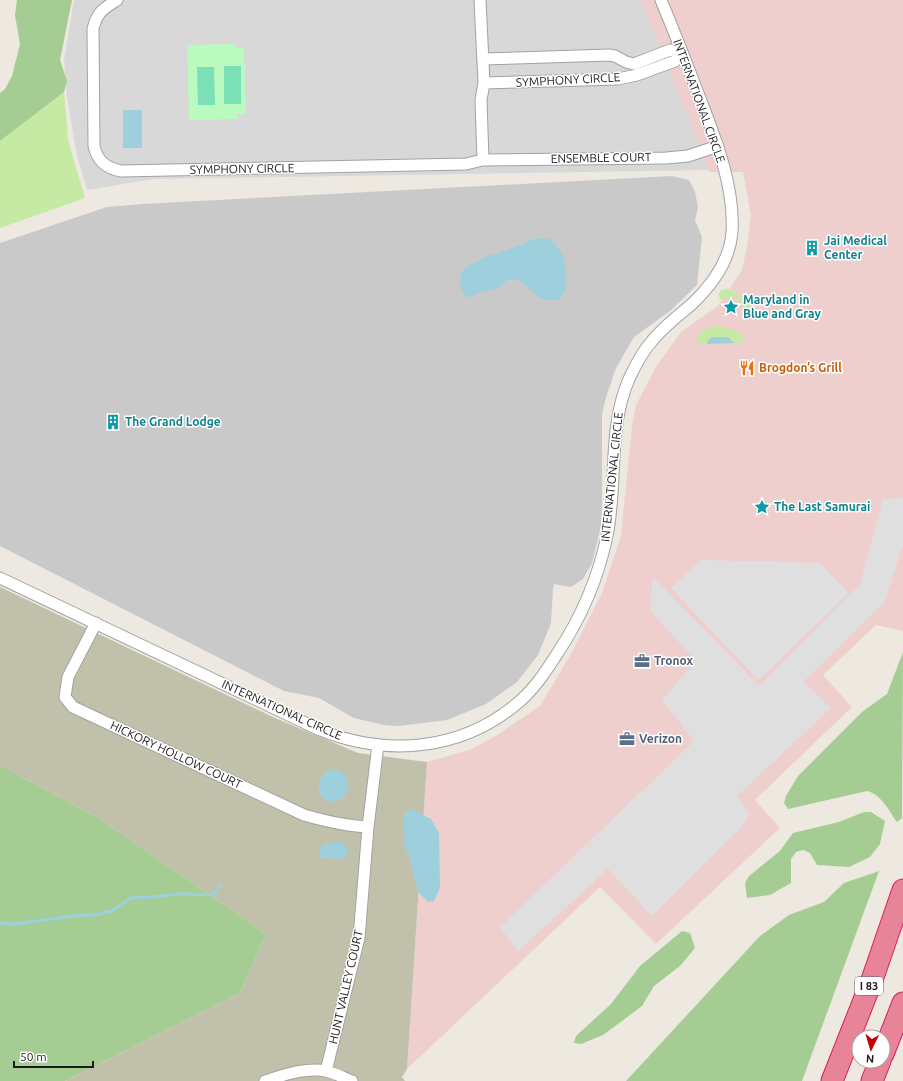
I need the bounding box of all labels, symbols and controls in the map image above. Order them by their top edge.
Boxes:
street label: INTERNATIONAL CIRCLE [671,37,728,165]
street label: SYMPHONY CIRCLE [515,70,621,89]
street label: ENSEMBLE COURT [550,150,652,165]
street label: SYMPHONY CIRCLE [189,161,295,176]
place label: Jai Medical Center [824,234,887,261]
building icon: Jai Medical Center [803,239,821,257]
place label: Maryland in Blue and Gray [743,293,821,320]
place icon: Maryland in Blue and Gray [722,298,740,316]
restaurant icon: Brogdon’s Grill [738,359,756,377]
place label: Brogdon’s Grill [759,361,842,374]
street label: INTERNATIONAL CIRCLE [598,411,625,543]
building icon: The Grand Lodge [104,413,122,431]
place label: The Grand Lodge [125,415,221,428]
place icon: The Last Samurai [753,498,771,516]
place label: The Last Samurai [774,500,870,513]
office icon: Tronox [633,652,651,670]
place label: Tronox [654,654,694,667]
street label: INTERNATIONAL CIRCLE [220,677,345,742]
street label: HICKORY HOLLOW COURT [108,718,244,791]
office icon: Verizon [618,730,636,748]
place label: Verizon [639,732,682,745]
street label: HUNT VALLEY COURT [326,928,365,1045]
road number: I 83 [855,977,883,995]
north arrow [851,1029,891,1069]
scale bar [14,1043,93,1069]
text: 50 m [20,1050,47,1063]
text: N [866,1053,875,1065]

